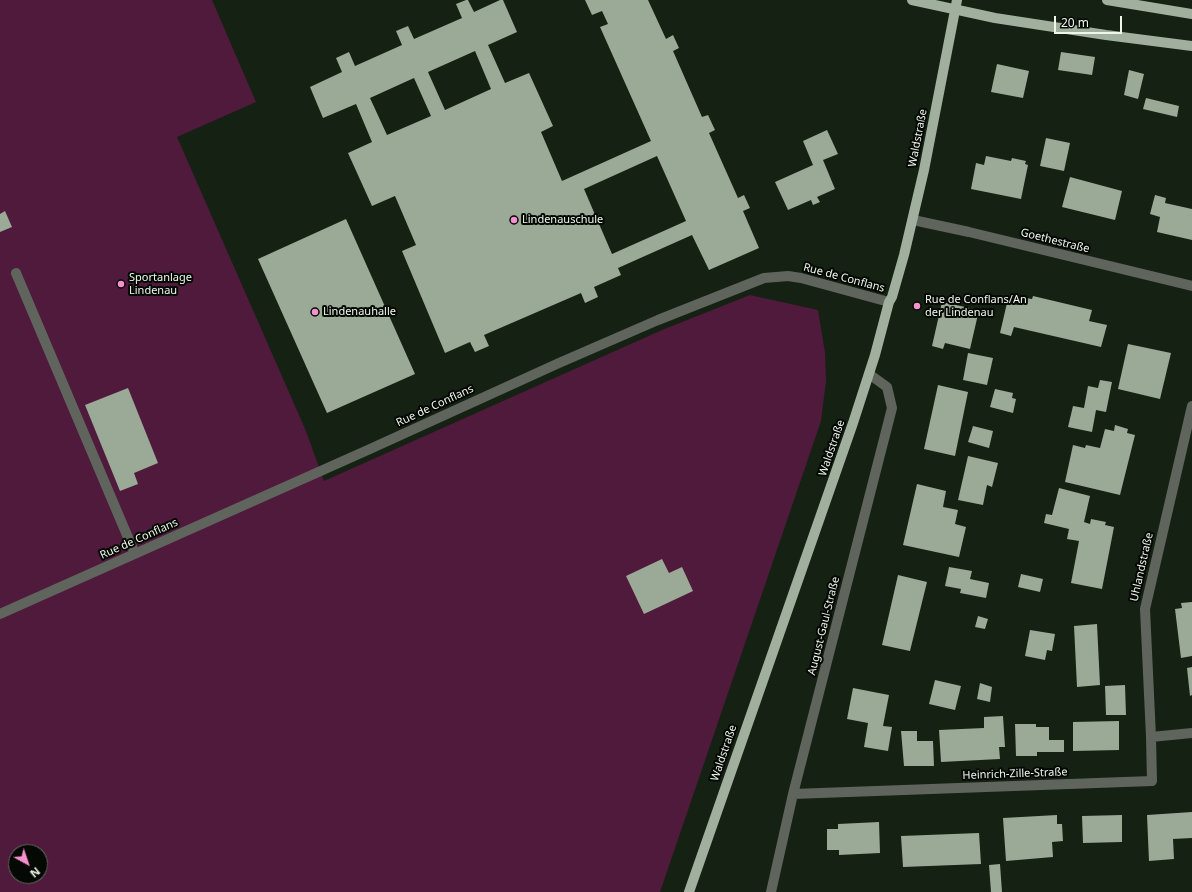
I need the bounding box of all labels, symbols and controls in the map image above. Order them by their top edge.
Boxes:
scale bar [1056,8,1124,34]
text: 20 m [1061,14,1089,31]
street label: Waldstraße [906,108,930,168]
place label: Lindenauschule [522,213,603,227]
marker: Lindenauschule [509,215,519,225]
street label: Goethestraße [1019,226,1091,256]
street label: Rue de Conflans [802,261,886,295]
place label: Sportanlage Lindenau [129,271,192,297]
marker: Sportanlage Lindenau [116,279,126,289]
place label: Rue de Conflans/An der Lindenau [925,293,1027,319]
marker: Rue de Conflans/An der Lindenau [912,301,922,311]
place label: Lindenauhalle [323,305,396,319]
marker: Lindenauhalle [310,307,320,317]
street label: Rue de Conflans [394,382,476,430]
street label: Waldstraße [816,418,848,478]
street label: Rue de Conflans [98,516,180,562]
street label: Uhlandstraße [1128,531,1156,603]
street label: August-Gaul-Straße [805,575,843,677]
street label: Waldstraße [708,723,740,783]
street label: Heinrich-Zille-Straße [962,766,1068,782]
north arrow [8,844,48,884]
text: N [27,864,44,881]

